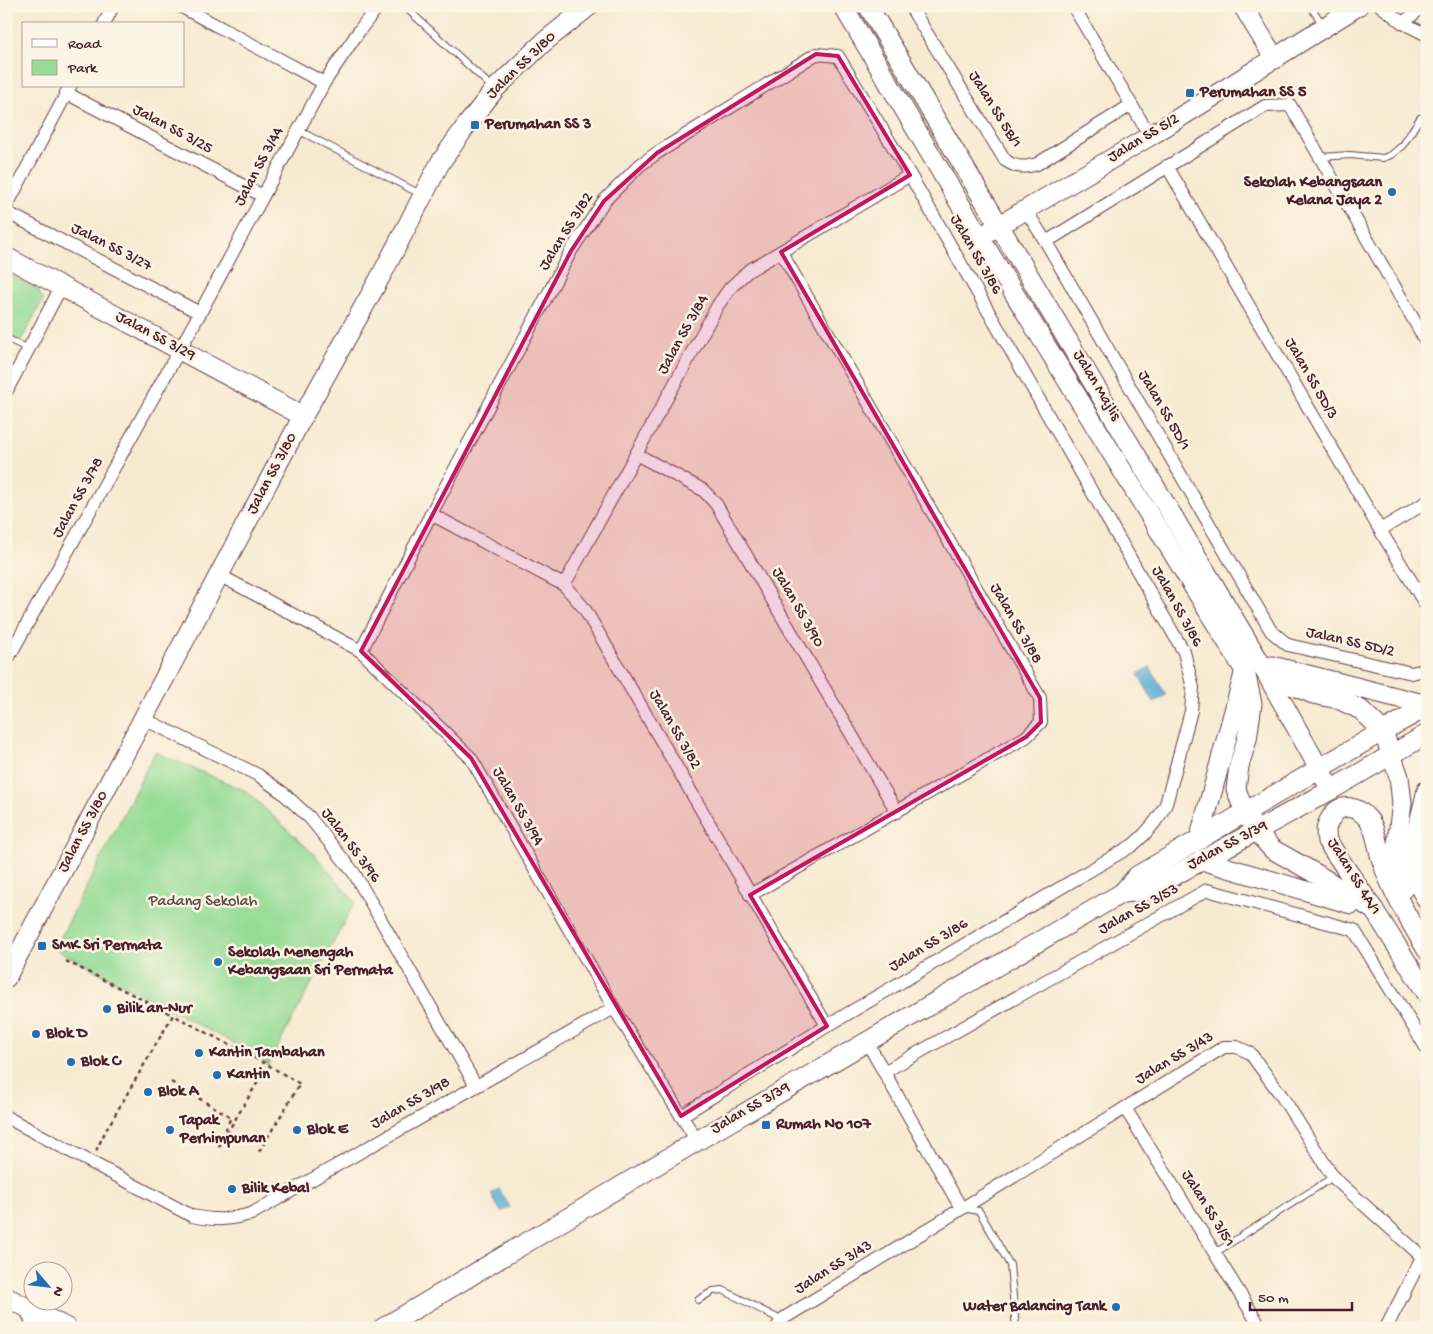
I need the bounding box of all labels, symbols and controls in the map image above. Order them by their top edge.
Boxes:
legend [22,22,185,88]
street label: Jalan SS 3/80 [483,28,561,104]
text: Road [68,36,102,54]
text: Park [67,60,98,78]
street label: Jalan SS 5B/1 [963,68,1025,152]
place label: Perumahan SS 5 [1199,84,1307,103]
marker: Perumahan SS 5 [1184,87,1196,99]
street label: Jalan SS 3/25 [129,101,215,159]
street label: Jalan SS 5/2 [1105,110,1183,168]
place label: Perumahan SS 3 [484,116,591,135]
marker: Perumahan SS 3 [469,119,481,131]
street label: Jalan SS 3/44 [231,124,289,210]
place label: Sekolah Kebangsaan Kelana Jaya 2 [1244,174,1382,211]
marker: Sekolah Kebangsaan Kelana Jaya 2 [1386,186,1398,198]
street label: Jalan SS 3/82 [535,189,599,275]
street label: Jalan SS 3/86 [945,212,1006,299]
street label: Jalan SS 3/27 [67,220,155,277]
street label: Jalan SS 3/84 [654,291,714,378]
street label: Jalan SS 3/29 [112,308,198,366]
street label: Jalan SS 5D/3 [1279,335,1341,423]
street label: Jalan Majlis [1068,347,1125,426]
street label: Jalan SS 5D/1 [1133,368,1193,454]
street label: Jalan SS 3/80 [244,430,302,518]
street label: Jalan SS 3/78 [49,454,109,542]
street label: Jalan SS 3/86 [1146,564,1206,651]
street label: Jalan SS 3/90 [767,565,827,651]
street label: Jalan SS 3/88 [984,581,1046,668]
street label: Jalan SS 5D/2 [1304,624,1396,662]
street label: Jalan SS 3/82 [644,687,704,773]
street label: Jalan SS 3/94 [487,764,547,850]
street label: Jalan SS 3/80 [55,788,113,876]
street label: Jalan SS 3/96 [316,805,385,888]
street label: Jalan SS 3/39 [1185,817,1271,875]
street label: Jalan SS 4A/1 [1322,835,1384,919]
street label: Jalan SS 3/53 [1096,880,1182,940]
park label: Padang Sekolah [148,893,258,912]
street label: Jalan SS 3/86 [886,915,973,977]
place label: SMK Sri Permata [52,937,163,956]
marker: SMK Sri Permata [36,940,48,952]
place label: Sekolah Menengah Kebangsaan Sri Permata [227,944,394,981]
marker: Sekolah Menengah Kebangsaan Sri Permata [212,956,224,968]
place label: Bilik an-Nur [116,1000,194,1019]
marker: Bilik an-Nur [101,1003,113,1015]
place label: Blok D [45,1025,88,1044]
marker: Blok D [30,1028,42,1040]
street label: Jalan SS 3/43 [1132,1028,1218,1090]
place label: Kantin Tambahan [208,1044,325,1063]
marker: Kantin Tambahan [193,1047,205,1059]
place label: Blok C [80,1053,122,1072]
marker: Blok C [65,1056,77,1068]
place label: Kantin [226,1066,270,1085]
marker: Kantin [211,1069,223,1081]
street label: Jalan SS 3/98 [368,1073,454,1134]
street label: Jalan SS 3/39 [708,1079,794,1139]
place label: Blok A [157,1083,200,1102]
marker: Blok A [142,1086,154,1098]
place label: Tapak Perhimpunan [178,1112,266,1149]
place label: Rumah No 107 [775,1116,872,1135]
marker: Rumah No 107 [760,1119,772,1131]
place label: Blok E [306,1121,349,1140]
marker: Tapak Perhimpunan [164,1124,176,1136]
marker: Blok E [291,1124,303,1136]
street label: Jalan SS 3/51 [1176,1167,1238,1251]
place label: Bilik Kebal [241,1180,310,1199]
marker: Bilik Kebal [226,1183,238,1195]
street label: Jalan SS 3/43 [792,1237,876,1299]
north arrow [22,1262,72,1312]
scale bar [1250,1279,1353,1311]
text: N [48,1283,67,1299]
text: 50 m [1258,1290,1289,1308]
place label: Water Balancing Tank [962,1298,1108,1317]
marker: Water Balancing Tank [1110,1301,1122,1313]

